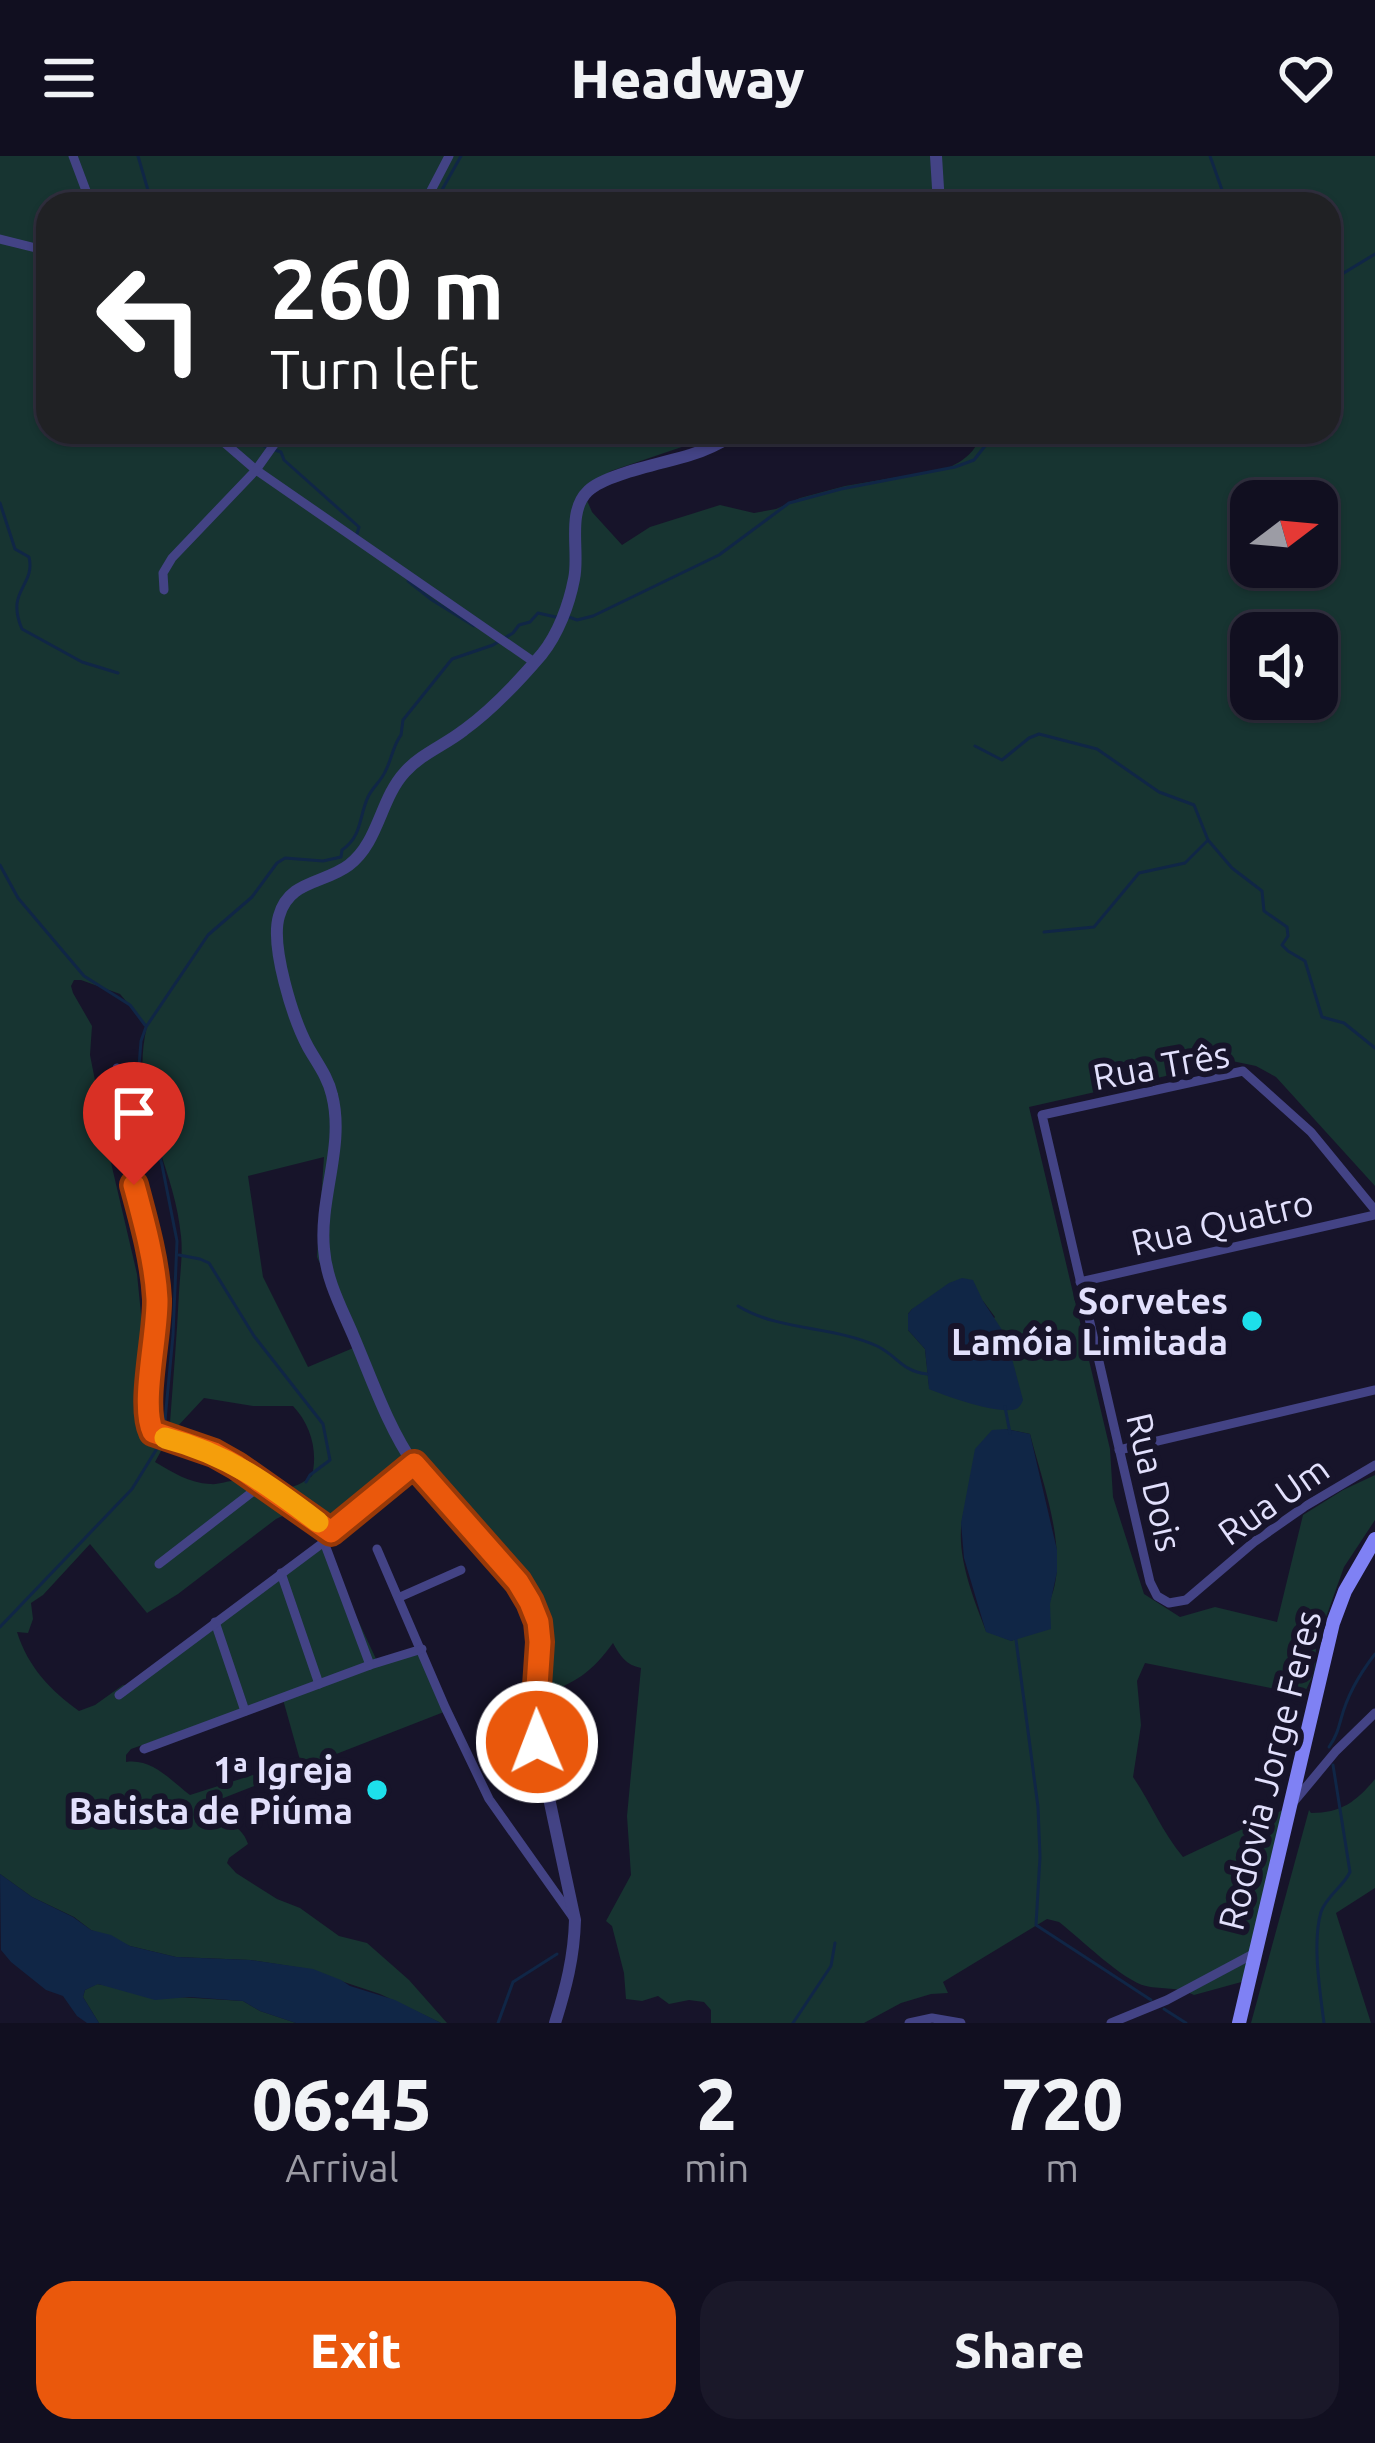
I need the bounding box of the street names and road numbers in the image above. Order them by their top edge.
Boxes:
street label: Rua Três [1090,1033,1232,1097]
street label: Rua Quatro [1127,1181,1317,1263]
street label: Rua Dois [1119,1409,1191,1555]
street label: Rua Um [1210,1447,1336,1553]
street label: Rodovia Jorge Feres [1209,1606,1329,1934]

